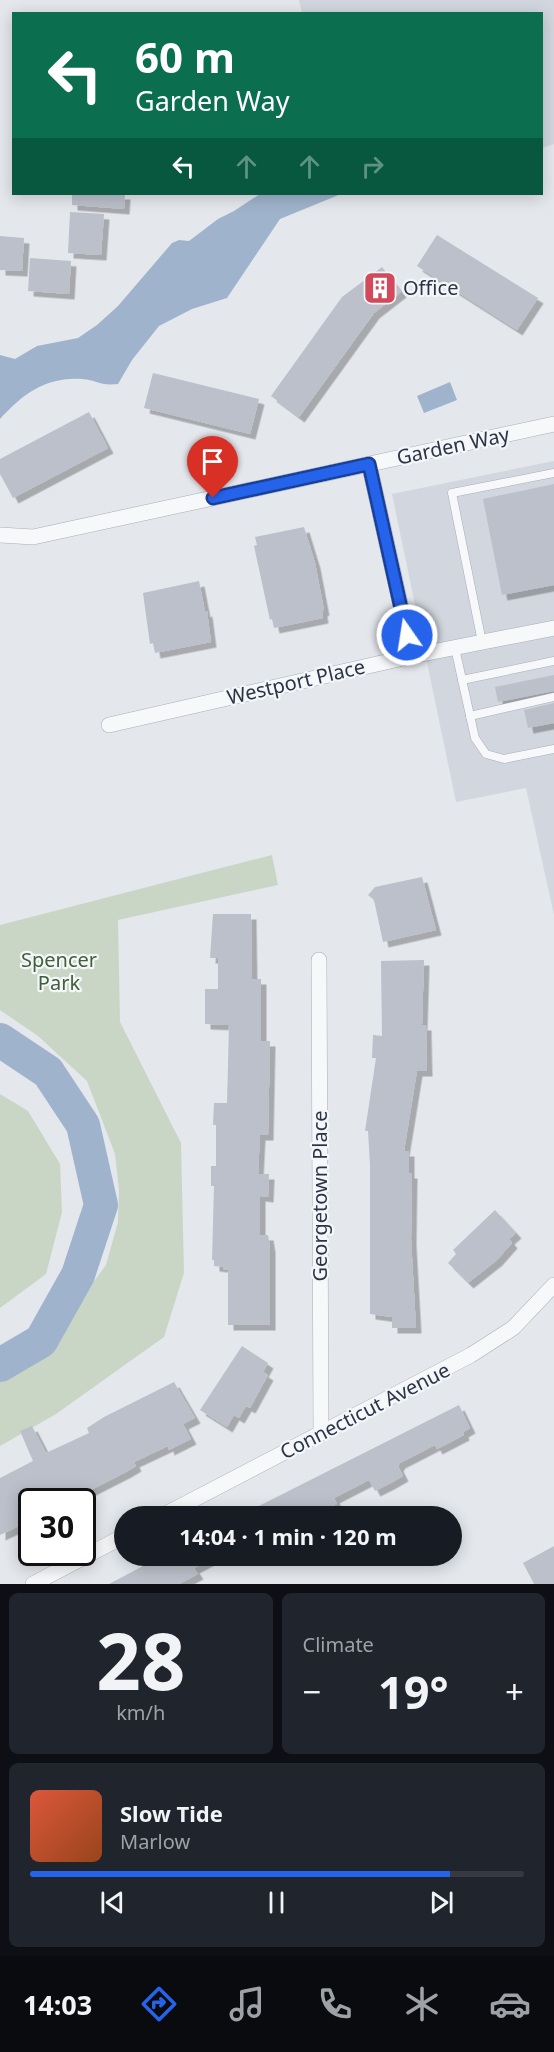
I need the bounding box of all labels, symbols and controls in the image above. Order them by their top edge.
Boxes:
text: 60 m [135,28,235,85]
icon: left [36,36,114,114]
text: Garden Way [135,82,289,119]
icon: left [167,150,200,183]
icon: ahead [230,150,263,183]
icon: ahead [293,150,326,183]
icon: right [356,150,389,183]
building icon: Office [362,270,398,306]
place label: Office [403,274,458,301]
street label: Garden Way [394,420,512,471]
pin [187,436,238,498]
icon: arrive [196,445,229,478]
position arrow [375,603,439,667]
street label: Westport Place [224,653,367,710]
park label: Spencer Park [21,946,97,996]
street label: Georgetown Place [306,1110,333,1282]
street label: Connecticut Avenue [275,1356,454,1465]
speed limit sign: 30 [18,1488,96,1566]
text: 14:04 · 1 min · 120 m [179,1521,397,1551]
text: 28 [96,1607,185,1713]
text: Climate [303,1631,374,1658]
text: 19° [378,1661,449,1722]
text: − [303,1669,321,1714]
text: + [505,1669,524,1714]
text: km/h [116,1699,165,1726]
text: Slow Tide [120,1798,223,1828]
text: Marlow [120,1828,190,1855]
icon: previous [96,1886,129,1919]
icon: pause [260,1886,293,1919]
icon: next [425,1886,458,1919]
icon: directions [138,1983,180,2025]
icon: music [226,1983,268,2025]
icon: phone [314,1983,356,2025]
icon: climate [401,1983,443,2025]
icon: car [489,1983,531,2025]
text: 14:03 [23,1986,92,2023]

